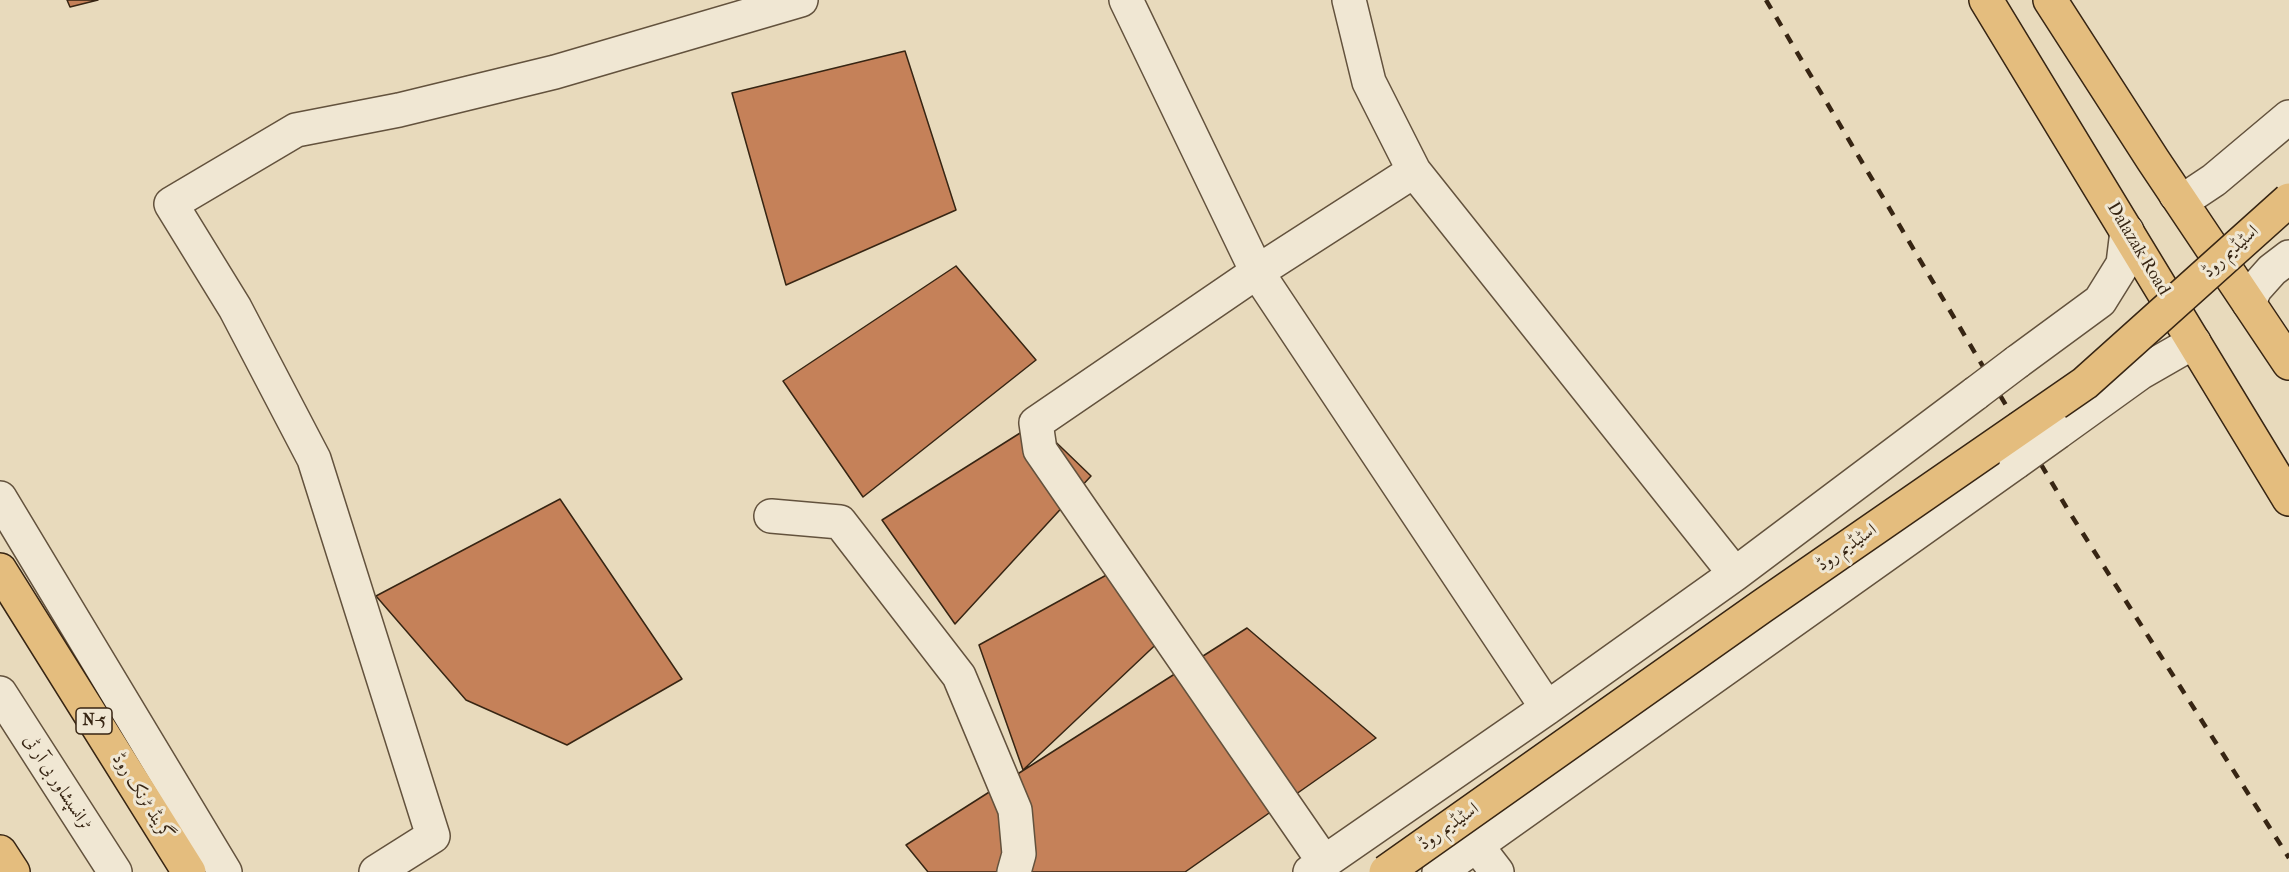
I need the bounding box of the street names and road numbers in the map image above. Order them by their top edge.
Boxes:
street label: Dalazak Road [2102,198,2174,300]
street label: اسٹیڈیم روڈ [2198,221,2264,283]
street label: اسٹیڈیم روڈ [1813,520,1881,576]
road number: N-5 [76,708,112,734]
street label: ٹرانسپشاور بی آر ٹی [18,731,96,835]
street label: گرینڈ ٹرنک روڈ [107,749,177,845]
street label: اسٹیڈیم روڈ [1415,799,1483,855]

